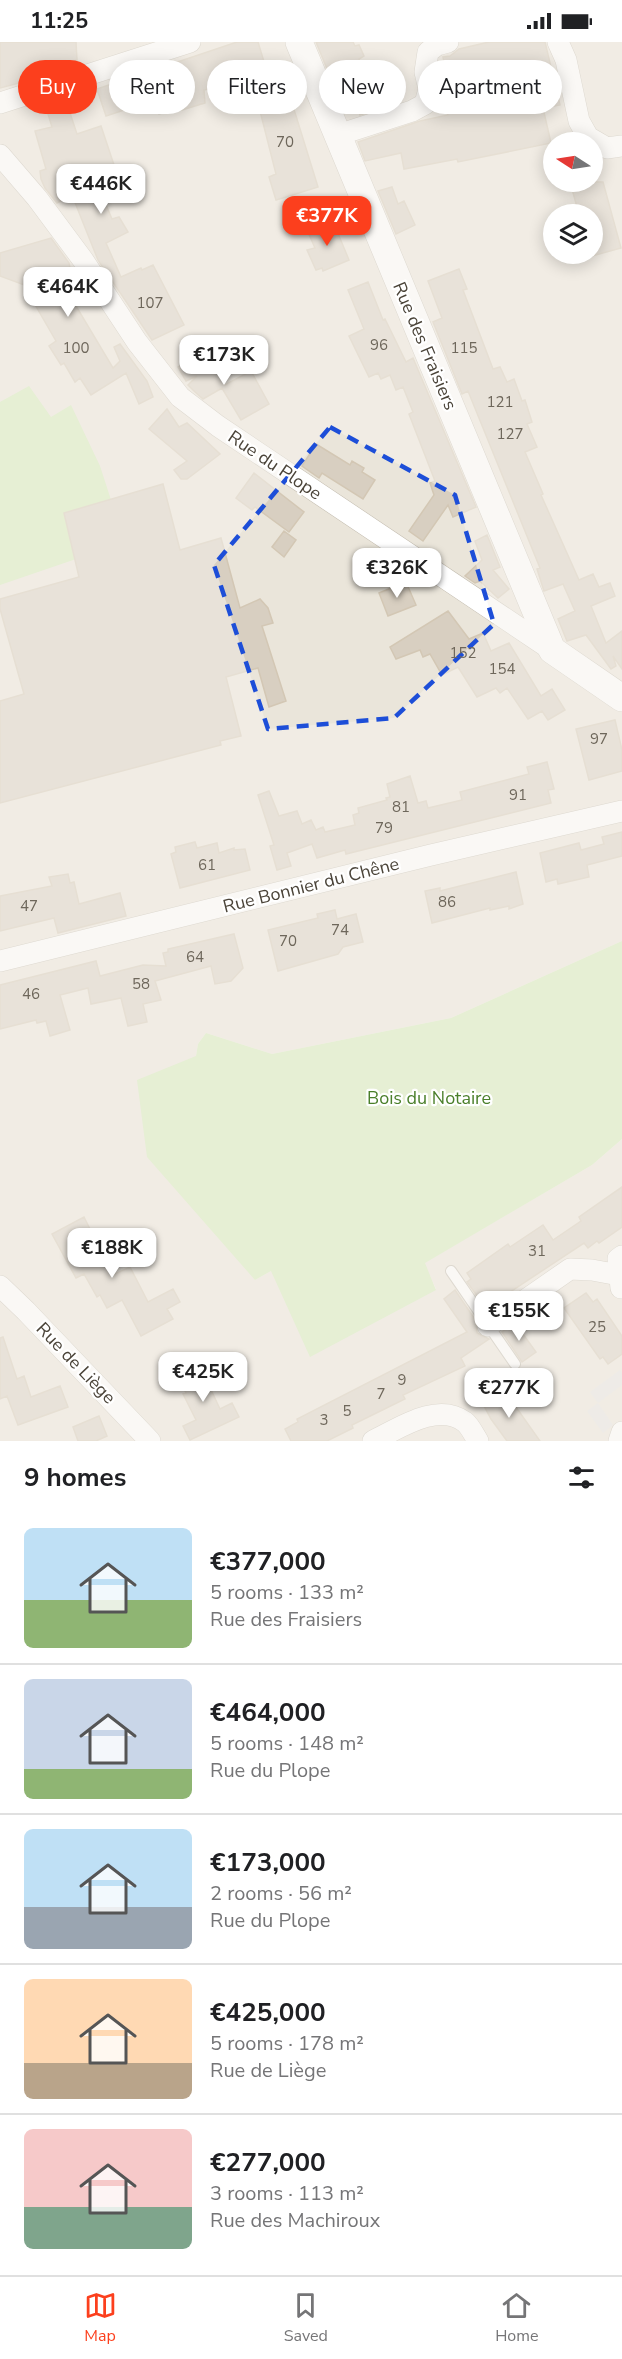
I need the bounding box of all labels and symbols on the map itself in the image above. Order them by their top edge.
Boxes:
house number: 70 [276,132,294,152]
north arrow [543,132,603,192]
pin: €446K [59,164,143,215]
pin: €377K [285,196,369,247]
pin: €464K [26,267,110,318]
street label: Rue des Fraisiers [387,278,463,414]
house number: 107 [136,293,164,313]
pin: €173K [182,335,266,386]
house number: 96 [370,335,388,355]
house number: 100 [62,338,90,358]
house number: 115 [450,338,478,358]
house number: 121 [486,392,514,412]
house number: 127 [496,424,524,444]
street label: Rue du Plope [223,425,327,505]
pin: €326K [355,548,439,599]
house number: 152 [449,643,477,663]
house number: 154 [488,659,516,679]
house number: 97 [590,729,608,749]
house number: 91 [509,785,527,805]
house number: 81 [392,797,410,817]
house number: 79 [375,818,393,838]
street label: Rue Bonnier du Chêne [220,851,402,919]
house number: 61 [198,855,216,875]
house number: 86 [438,892,456,912]
house number: 47 [20,896,38,916]
house number: 74 [331,920,349,940]
house number: 70 [279,931,297,951]
house number: 64 [186,947,204,967]
house number: 58 [132,974,150,994]
house number: 46 [22,984,40,1004]
park label: Bois du Notaire [367,1086,491,1110]
pin: €188K [70,1228,154,1279]
house number: 31 [528,1241,546,1261]
pin: €155K [477,1291,561,1342]
street label: Rue de Liège [31,1317,121,1409]
house number: 25 [588,1317,606,1337]
pin: €425K [161,1352,245,1403]
pin: €277K [467,1368,551,1419]
house number: 9 [397,1370,407,1390]
house number: 7 [376,1384,386,1404]
house number: 5 [342,1401,352,1421]
house number: 3 [319,1410,329,1430]

